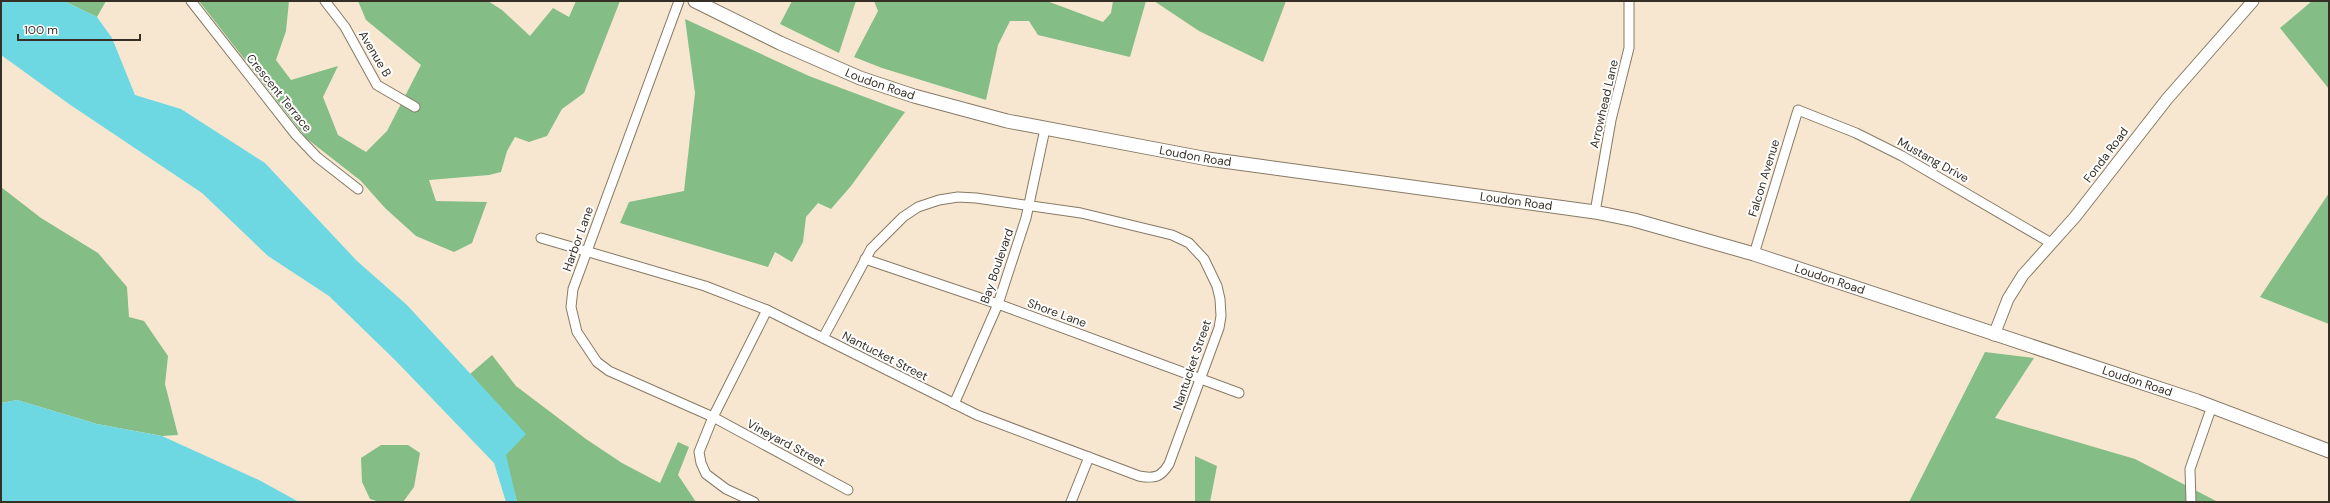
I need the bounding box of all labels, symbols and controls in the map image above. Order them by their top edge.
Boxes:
scale bar [18,16,140,42]
text: 100 m [24,22,58,38]
street label: Avenue B [355,28,395,80]
street label: Crescent Terrace [243,51,315,135]
street label: Arrowhead Lane [1586,58,1622,150]
street label: Loudon Road [843,64,917,104]
street label: Fonda Road [2080,124,2132,186]
street label: Mustang Drive [1895,134,1972,186]
street label: Falcon Avenue [1745,137,1783,219]
street label: Loudon Road [1158,142,1232,170]
street label: Loudon Road [1479,188,1553,214]
street label: Harbor Lane [559,204,597,274]
street label: Bay Boulevard [977,226,1017,306]
street label: Loudon Road [1793,260,1867,298]
street label: Shore Lane [1025,295,1089,331]
street label: Nantucket Street [1169,318,1215,412]
street label: Nantucket Street [839,327,931,385]
street label: Loudon Road [2100,362,2174,400]
street label: Vineyard Street [744,416,828,470]

